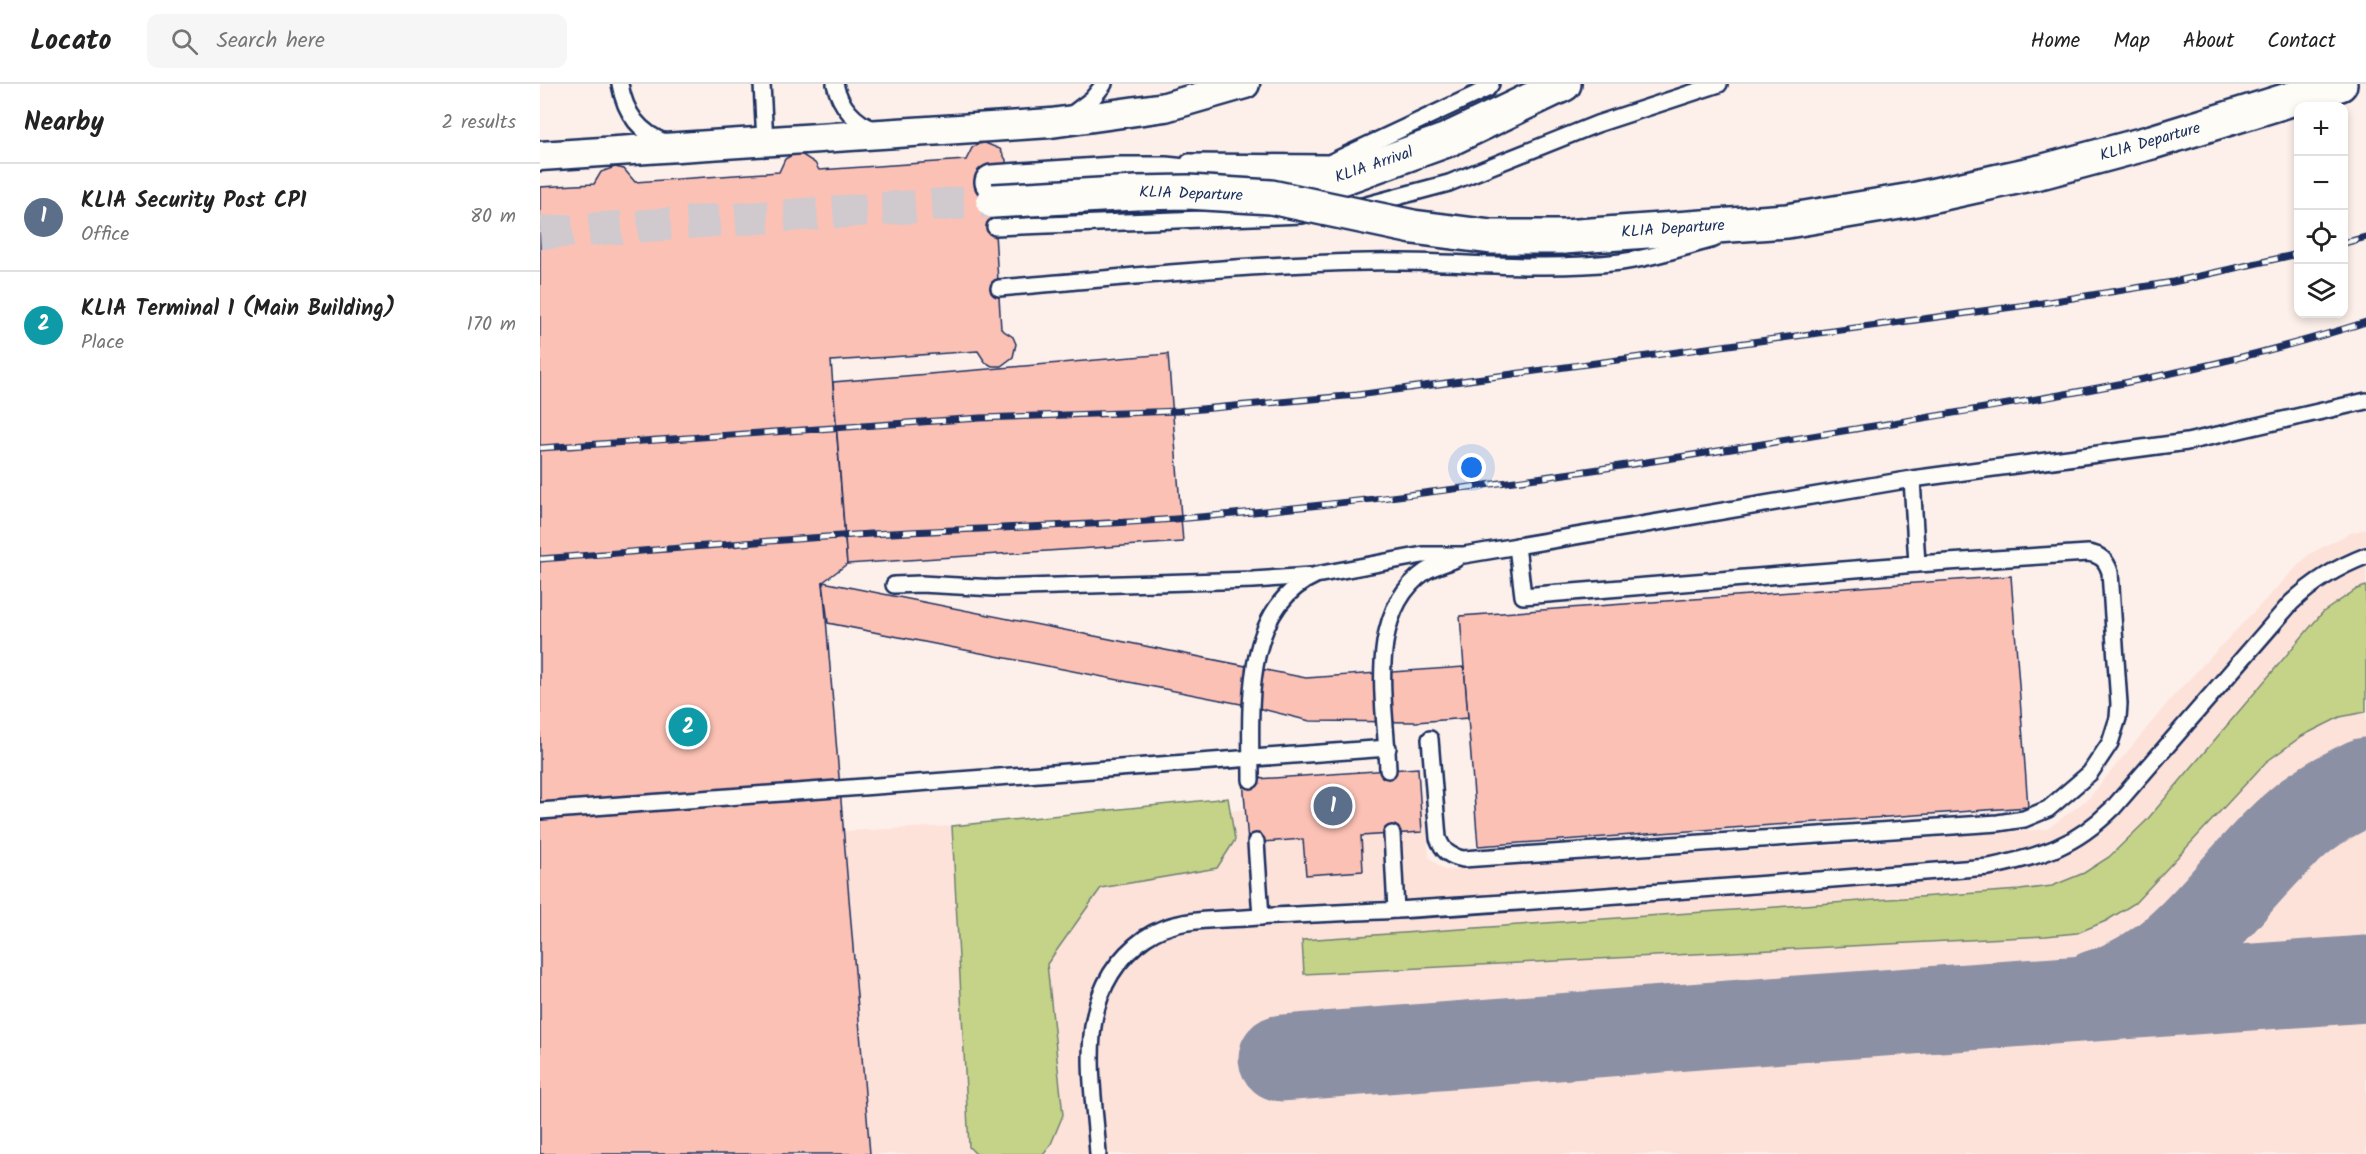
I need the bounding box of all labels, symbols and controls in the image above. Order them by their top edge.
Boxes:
search box [147,14,567,68]
text: Locato [30,19,111,64]
text: Search here [216,24,325,59]
icon: search [168,25,201,58]
text: Home [2031,25,2080,58]
text: Map [2113,25,2150,58]
text: About [2183,25,2234,58]
text: Contact [2267,25,2336,58]
text: Nearby [24,102,104,144]
map controls [2294,102,2348,318]
button: + [2294,102,2348,156]
text: 2 results [441,107,516,139]
street label: KLIA Departure [2097,116,2203,168]
street label: KLIA Arrival [1331,140,1417,190]
button: − [2294,156,2348,210]
street label: KLIA Departure [1139,180,1243,208]
text: KLIA Security Post CP1 [81,184,306,219]
text: 1 [40,201,47,233]
text: 80 m [470,201,516,233]
button: locate [2294,210,2348,264]
street label: KLIA Departure [1620,213,1726,245]
text: Office [81,219,129,251]
button: layers [2294,264,2348,318]
text: KLIA Terminal 1 (Main Building) [81,292,395,327]
text: 2 [38,309,49,341]
text: 170 m [467,309,516,341]
text: Place [81,327,124,359]
your location [1457,453,1486,482]
pin: 2 [668,704,708,750]
pin: 1 [1314,784,1352,828]

